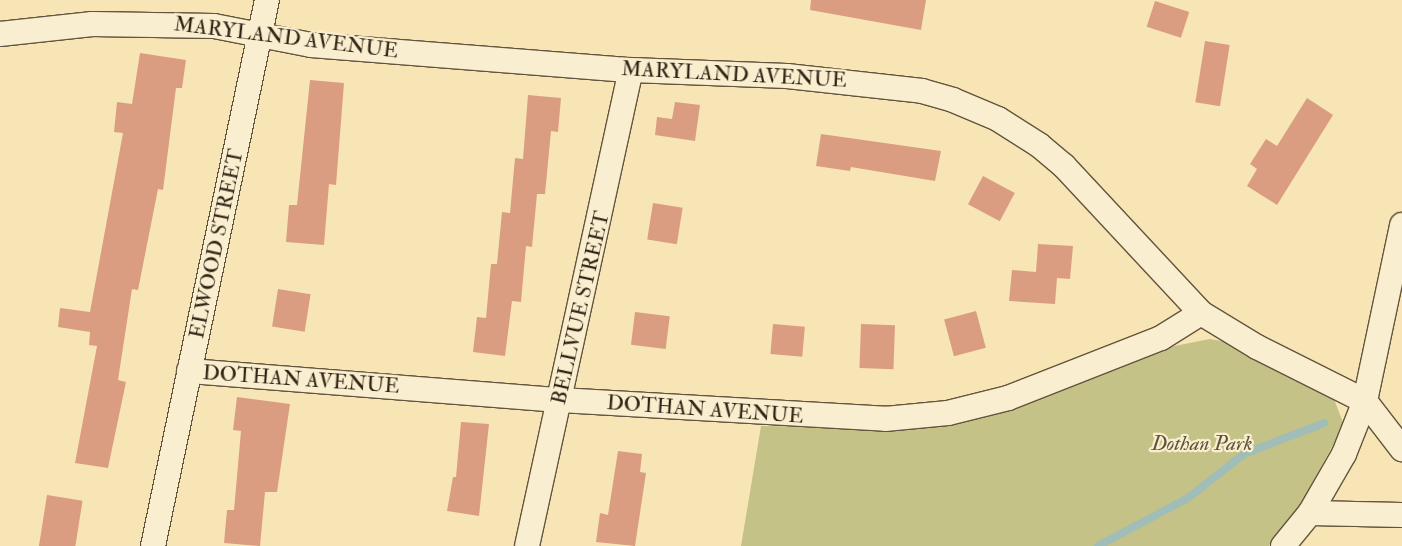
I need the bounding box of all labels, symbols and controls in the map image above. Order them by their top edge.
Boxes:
street label: MARYLAND AVENUE [173,12,399,64]
street label: MARYLAND AVENUE [621,57,847,93]
street label: ELWOOD STREET [185,147,249,341]
street label: BELLVUE STREET [546,209,616,407]
street label: DOTHAN AVENUE [202,361,400,399]
street label: DOTHAN AVENUE [606,391,804,429]
park label: Dothan Park [1151,431,1253,457]

